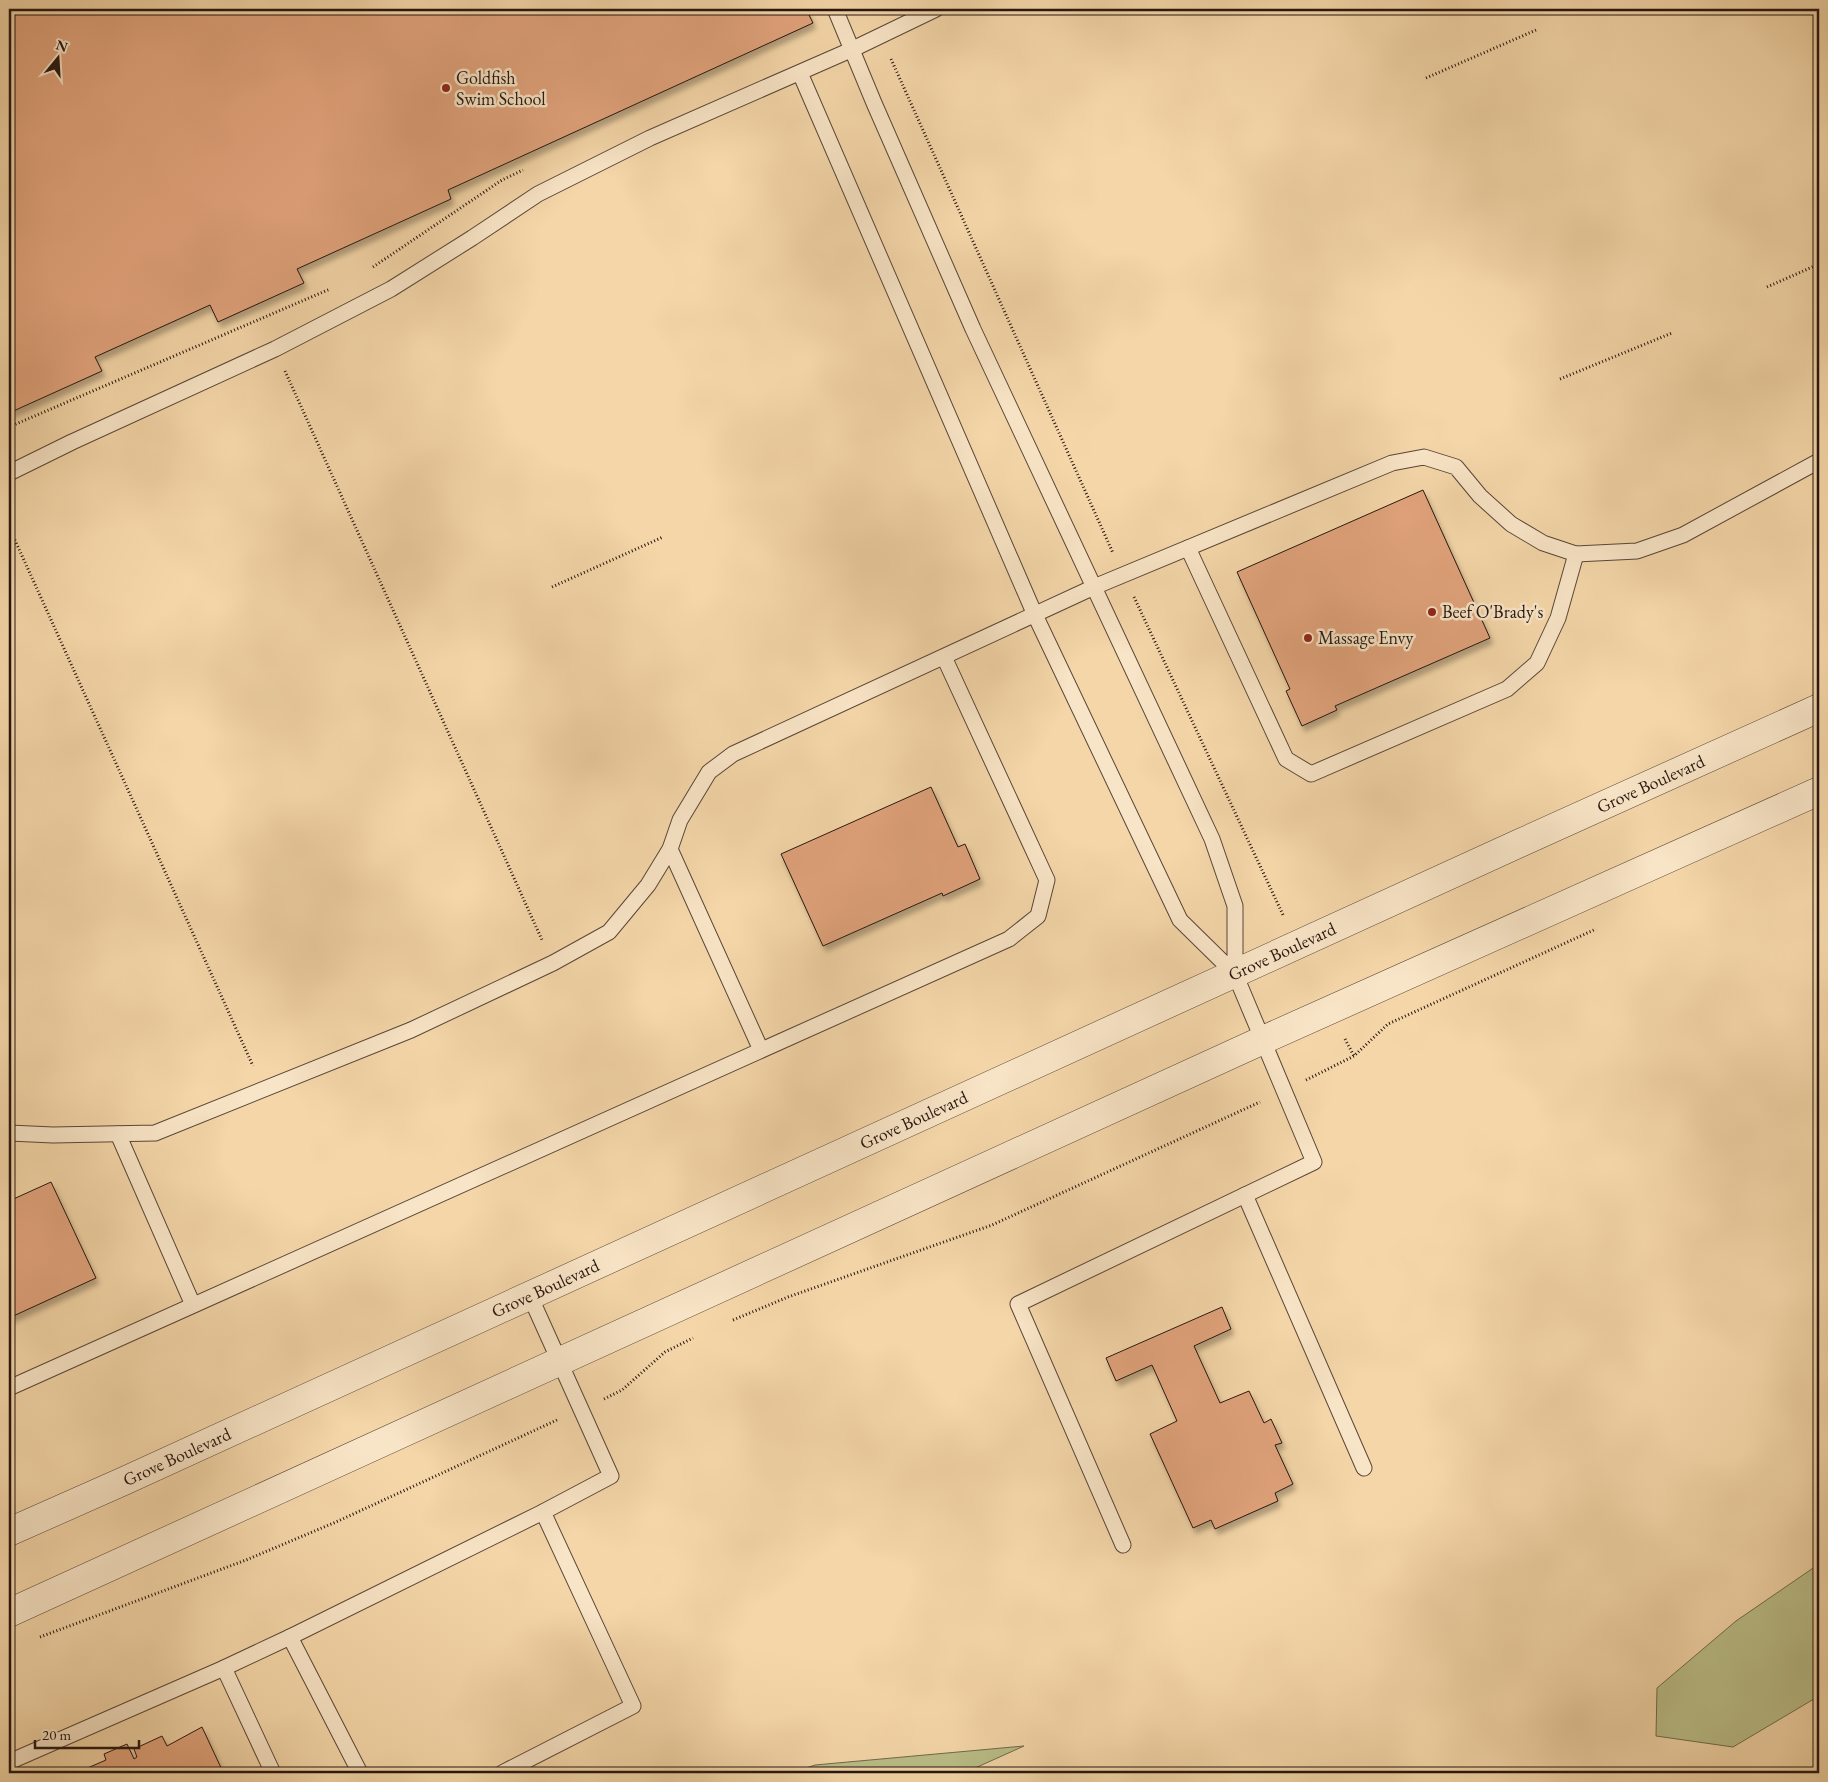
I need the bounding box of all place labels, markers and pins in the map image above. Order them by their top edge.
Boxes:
place label: Goldfish Swim School [456,66,546,110]
marker: Goldfish Swim School [440,82,452,94]
place label: Beef O'Brady's [1442,600,1543,623]
marker: Beef O'Brady's [1426,606,1438,618]
place label: Massage Envy [1318,626,1413,649]
marker: Massage Envy [1302,632,1314,644]

